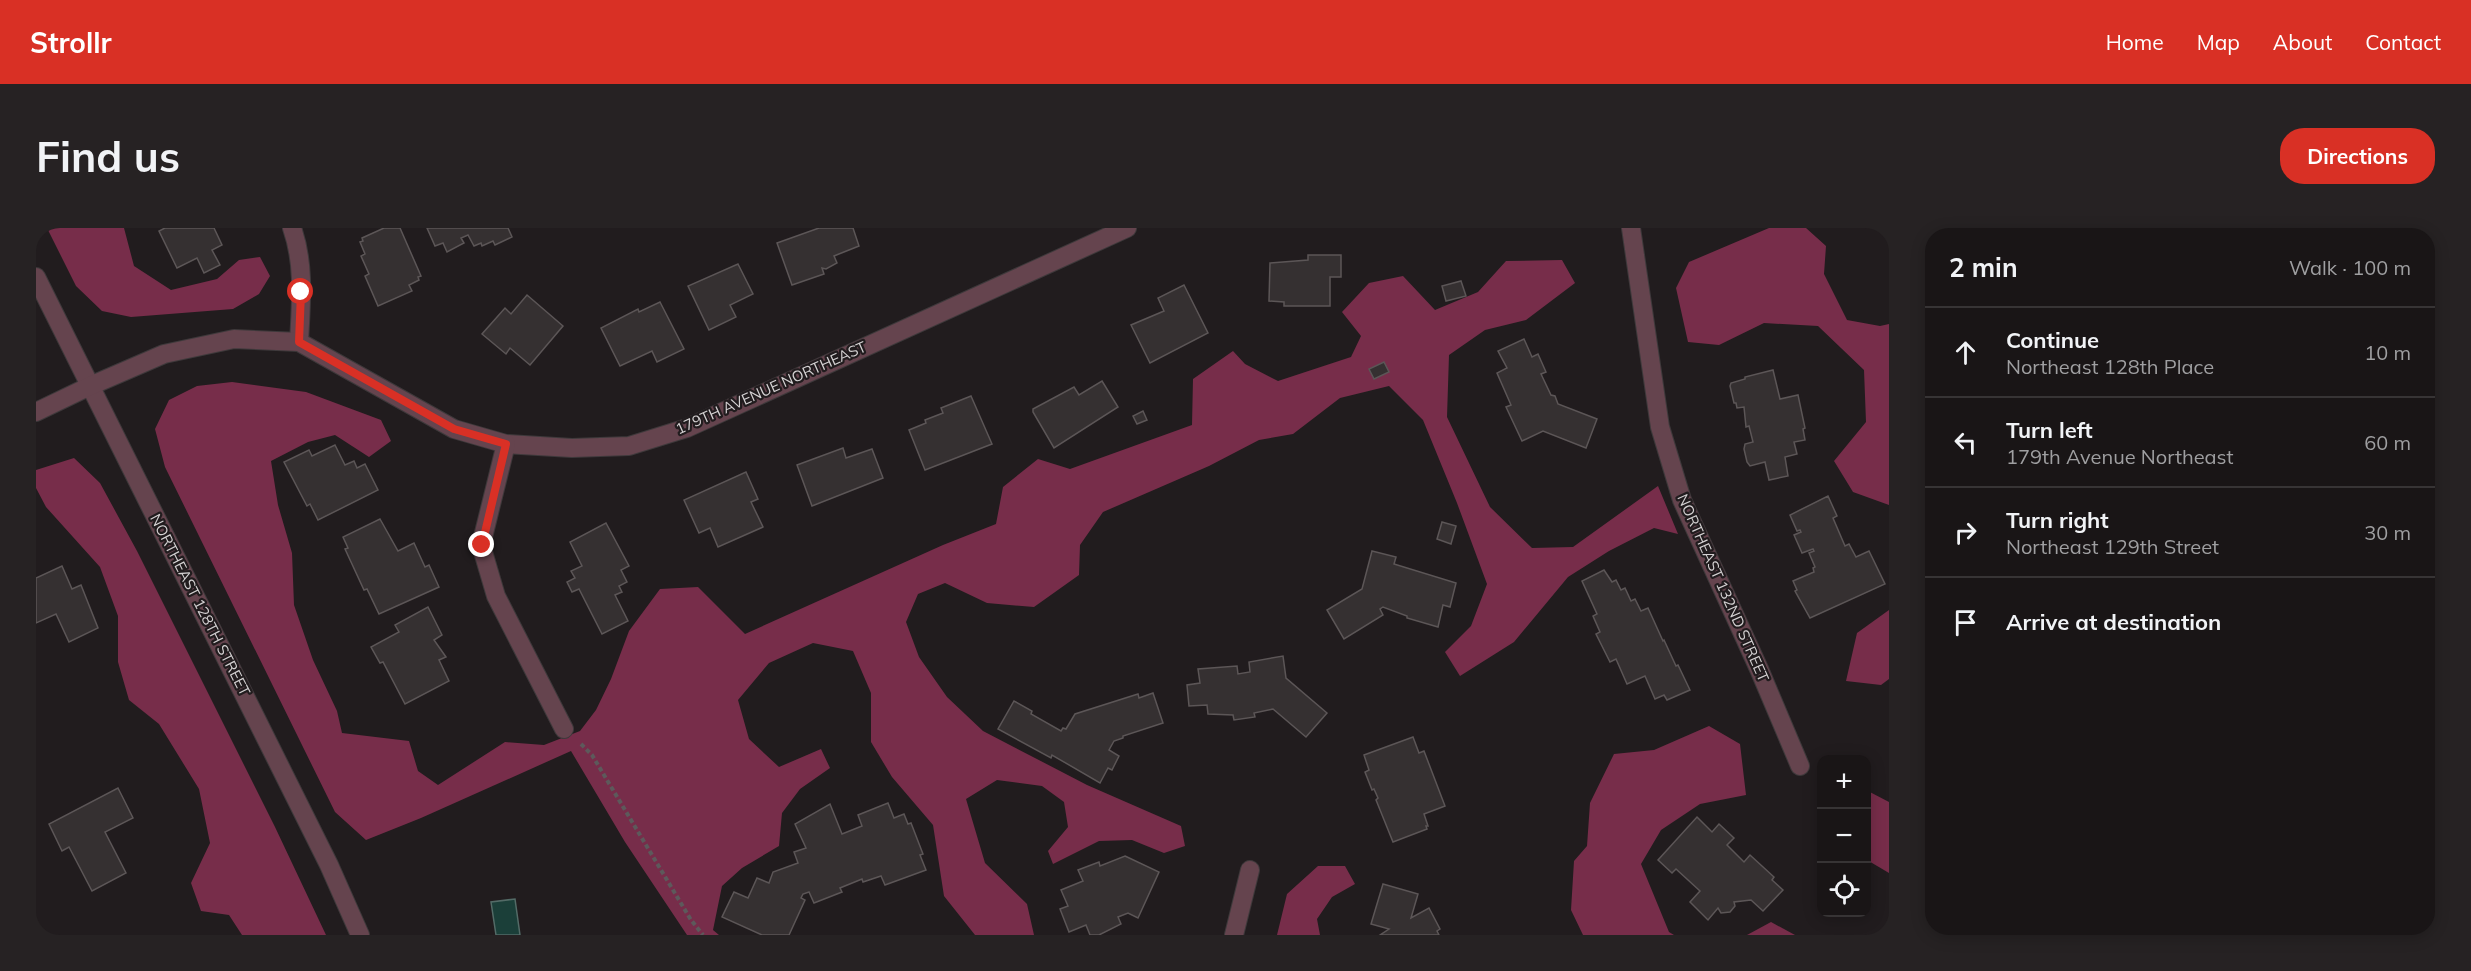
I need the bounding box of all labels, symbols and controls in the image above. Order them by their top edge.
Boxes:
text: Strollr [30,25,112,60]
text: Home [2106,29,2164,55]
text: Map [2197,29,2240,55]
text: About [2273,29,2332,55]
text: Contact [2365,29,2441,55]
button: Directions [2280,128,2435,184]
text: Find us [36,130,180,183]
text: 2 min [1949,251,2018,284]
text: Walk · 100 m [2289,255,2411,280]
route start [287,278,313,304]
text: Continue [2006,326,2099,354]
icon: ahead [1949,336,1982,369]
street label: 179TH AVENUE NORTHEAST [672,337,869,438]
text: 10 m [2364,340,2411,365]
text: Northeast 128th Place [2006,354,2214,379]
text: Turn left [2006,416,2093,444]
icon: left [1949,426,1982,459]
text: 60 m [2364,430,2411,455]
text: 179th Avenue Northeast [2006,444,2233,469]
street label: NORTHEAST 132ND STREET [1673,491,1774,685]
text: Turn right [2006,506,2109,534]
street label: NORTHEAST 128TH STREET [146,511,255,699]
icon: right [1949,516,1982,549]
text: 30 m [2364,520,2411,545]
route end [468,531,494,557]
text: Northeast 129th Street [2006,534,2219,559]
icon: arrive [1949,606,1982,639]
text: Arrive at destination [2006,608,2221,636]
map controls [1817,755,1871,917]
button: + [1817,755,1871,809]
button: − [1817,809,1871,863]
button: locate [1817,863,1871,917]

